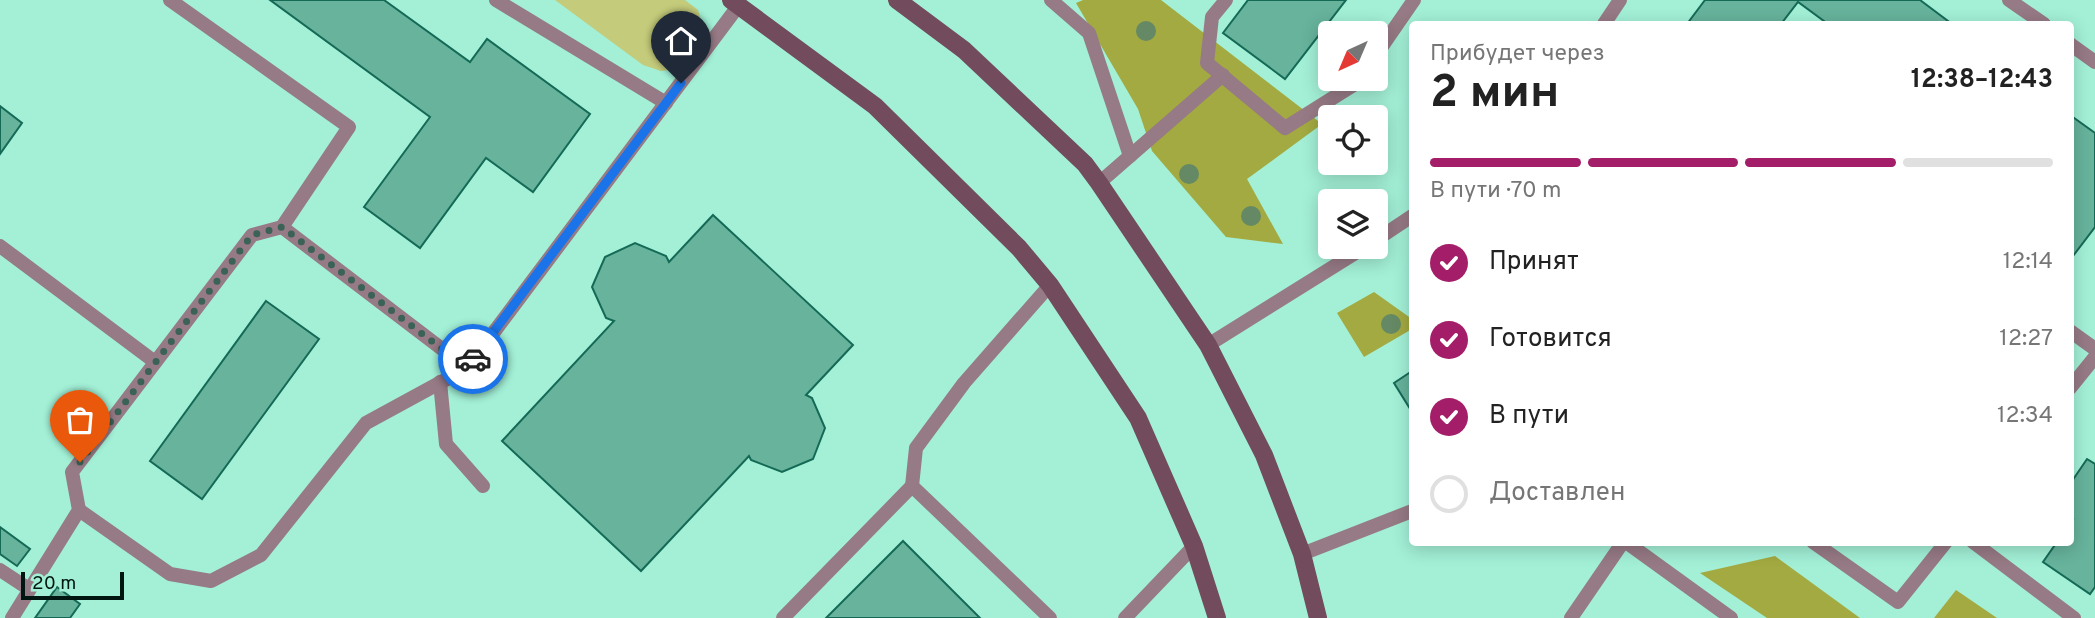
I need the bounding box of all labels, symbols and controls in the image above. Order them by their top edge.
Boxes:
pin [651,11,711,83]
north arrow [1318,21,1388,91]
map controls [1318,21,1388,259]
icon: home [662,22,700,60]
text: Прибудет через [1430,40,1605,69]
text: 12:38–12:43 [1911,64,2053,97]
text: 2 мин [1430,65,1559,124]
button: locate [1318,105,1388,175]
text: В пути · 70 m [1430,177,1562,206]
button: layers [1318,189,1388,259]
icon: check [1430,244,1468,282]
text: Принят [1489,246,1579,279]
text: 12:14 [2003,248,2053,277]
icon: check [1430,321,1468,359]
text: Готовится [1489,323,1612,356]
courier [438,324,508,394]
text: 12:27 [1999,325,2053,354]
icon: car [454,340,492,378]
pin [50,390,110,462]
icon: check [1430,398,1468,436]
text: В пути [1489,400,1569,433]
icon: bag [61,401,99,439]
text: 12:34 [1997,402,2053,431]
text: Доставлен [1489,477,1625,510]
scale bar [21,569,124,601]
text: 20 m [32,572,76,596]

